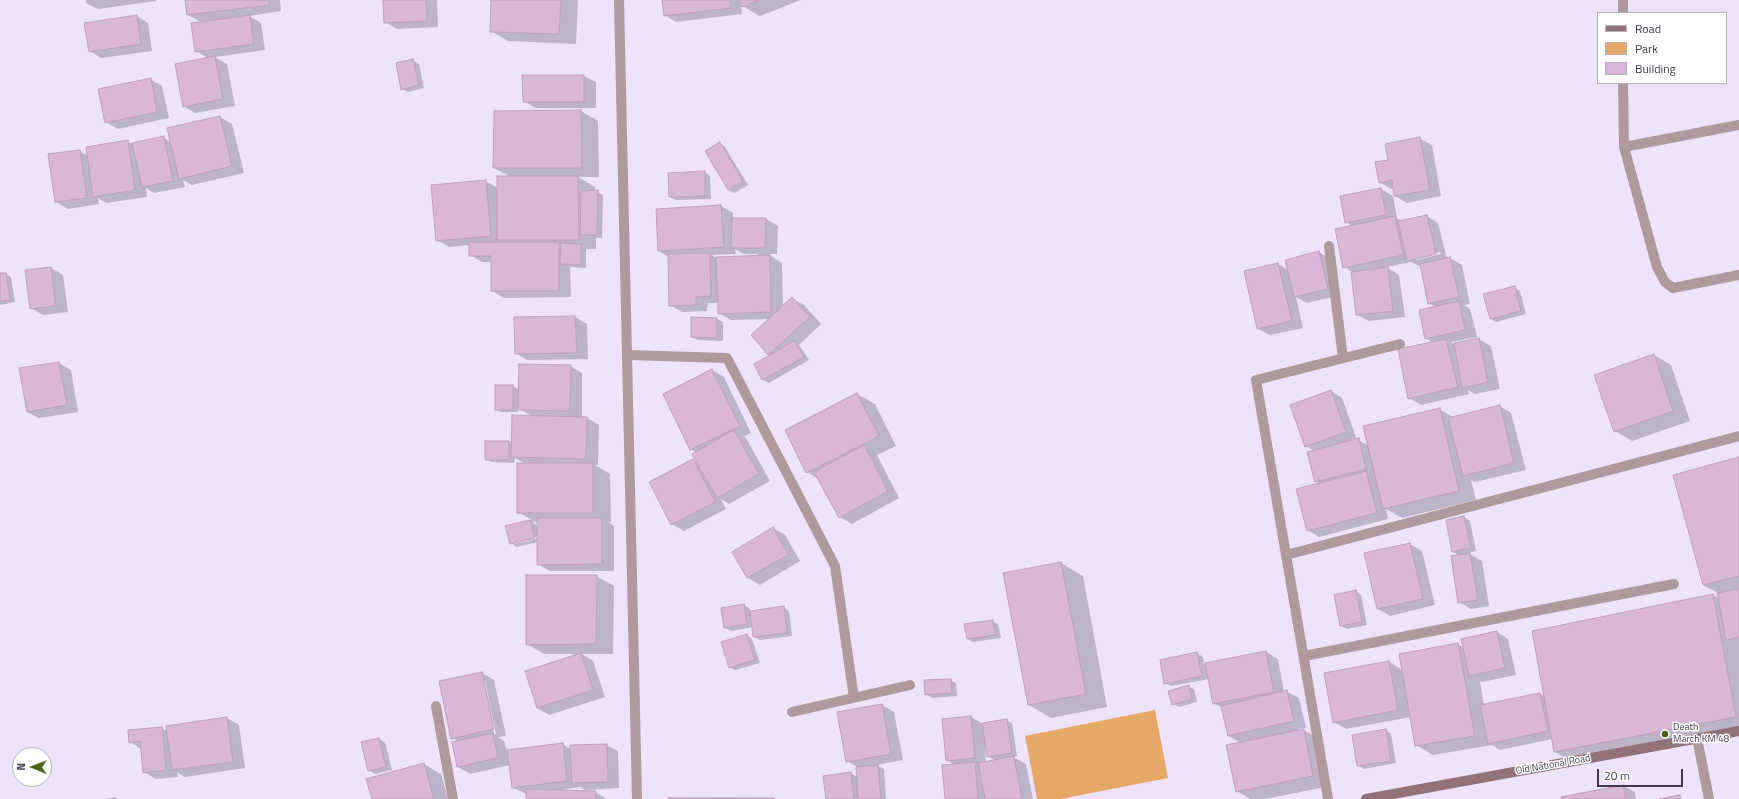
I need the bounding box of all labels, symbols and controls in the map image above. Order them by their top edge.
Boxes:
legend [1597,12,1727,84]
text: Road [1635,19,1661,38]
text: Park [1635,39,1658,58]
text: Building [1635,59,1676,78]
place label: Death March KM 48 [1673,722,1729,746]
marker: Death March KM 48 [1660,729,1670,739]
north arrow [12,747,52,787]
street label: Old National Road [1515,753,1591,777]
scale bar [1599,761,1685,787]
text: N [13,763,29,771]
text: 20 m [1604,766,1630,785]

